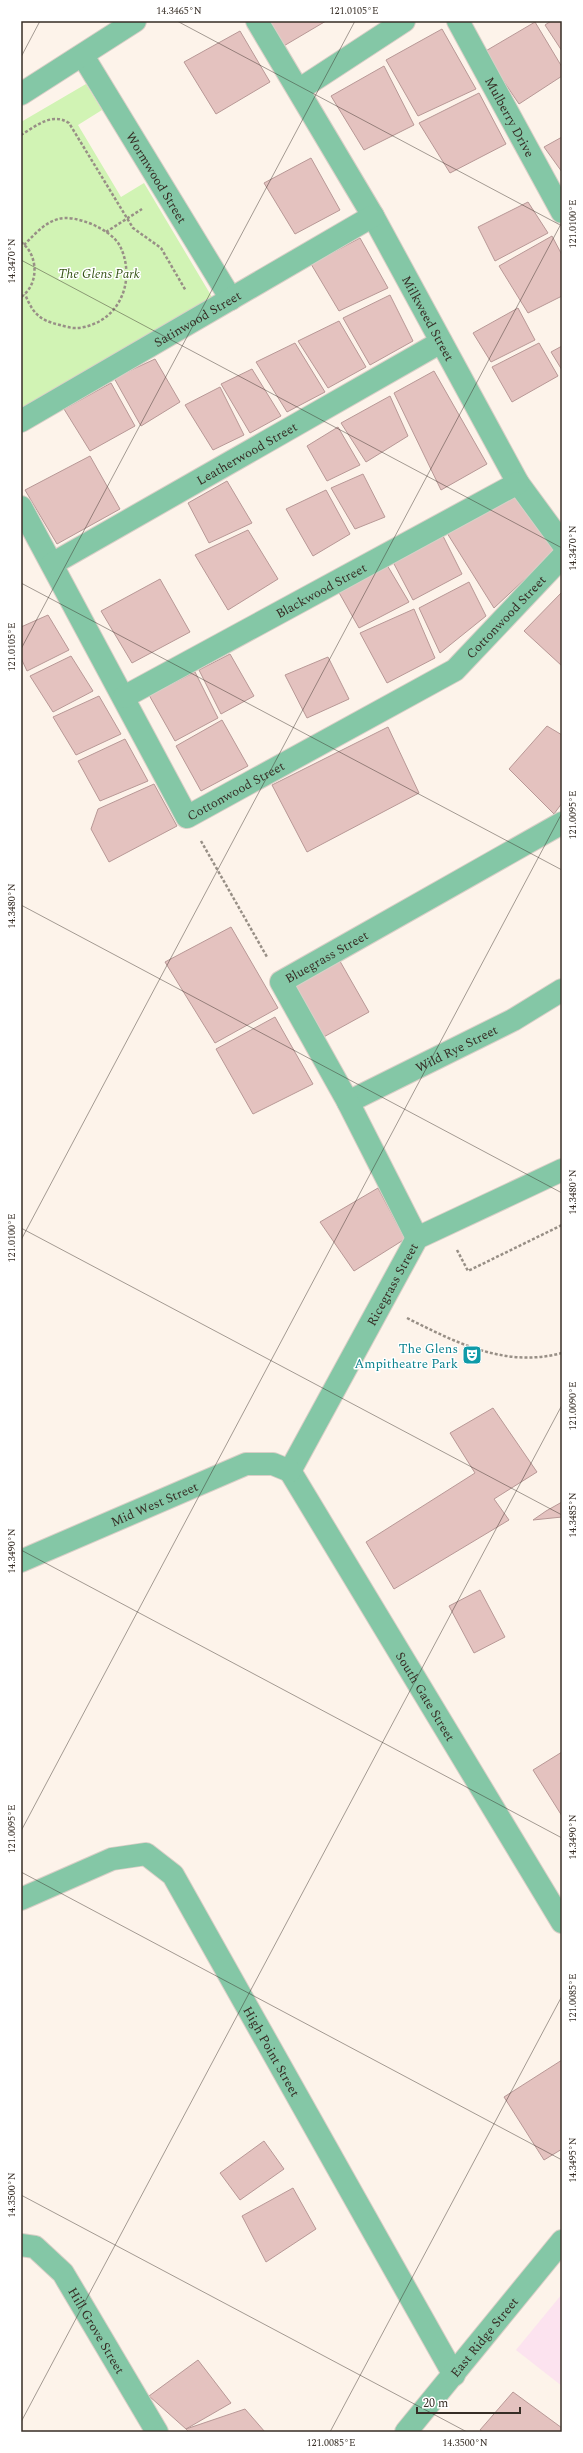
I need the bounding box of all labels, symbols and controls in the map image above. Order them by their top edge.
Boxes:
text: 14.3465°N [156,3,202,19]
text: 121.0105°E [329,3,379,19]
street label: Mulberry Drive [479,73,539,161]
street label: Wormwood Street [120,128,192,228]
text: 121.0100°E [565,199,581,249]
text: 14.3470°N [4,238,20,284]
park label: The Glens Park [58,264,140,284]
street label: Milkweed Street [396,272,459,365]
street label: Satinwood Street [150,286,246,353]
street label: Leatherwood Street [193,417,302,491]
text: 14.3470°N [565,525,581,571]
street label: Blackwood Street [272,558,371,624]
street label: Cottonwood Street [462,571,551,664]
text: 121.0105°E [4,622,20,672]
street label: Cottonwood Street [183,756,289,826]
text: 121.0095°E [565,790,581,840]
text: 14.3480°N [4,883,20,929]
street label: Bluegrass Street [281,925,373,989]
street label: Wild Rye Street [412,1020,502,1078]
text: 14.3480°N [565,1169,581,1215]
text: 121.0100°E [4,1213,20,1263]
street label: Ricegrass Street [362,1239,424,1330]
place label: The Glens Ampitheatre Park [355,1339,458,1374]
theatre icon: The Glens Ampitheatre Park [461,1344,483,1366]
text: 121.0090°E [565,1381,581,1431]
street label: Mid West Street [108,1477,202,1532]
text: 14.3485°N [565,1492,581,1538]
text: 14.3490°N [4,1528,20,1574]
street label: South Gate Street [390,1648,460,1746]
text: 121.0095°E [4,1804,20,1854]
text: 14.3490°N [565,1814,581,1860]
text: 121.0085°E [565,1973,581,2023]
street label: High Point Street [238,2003,305,2101]
text: 14.3495°N [565,2137,581,2183]
text: 14.3500°N [4,2172,20,2218]
street label: Hill Grove Street [63,2284,130,2378]
street label: East Ridge Street [446,2292,524,2382]
scale bar [417,2389,520,2415]
text: 20 m [423,2394,448,2413]
text: 121.0085°E [306,2435,356,2451]
text: 14.3500°N [442,2435,488,2451]

